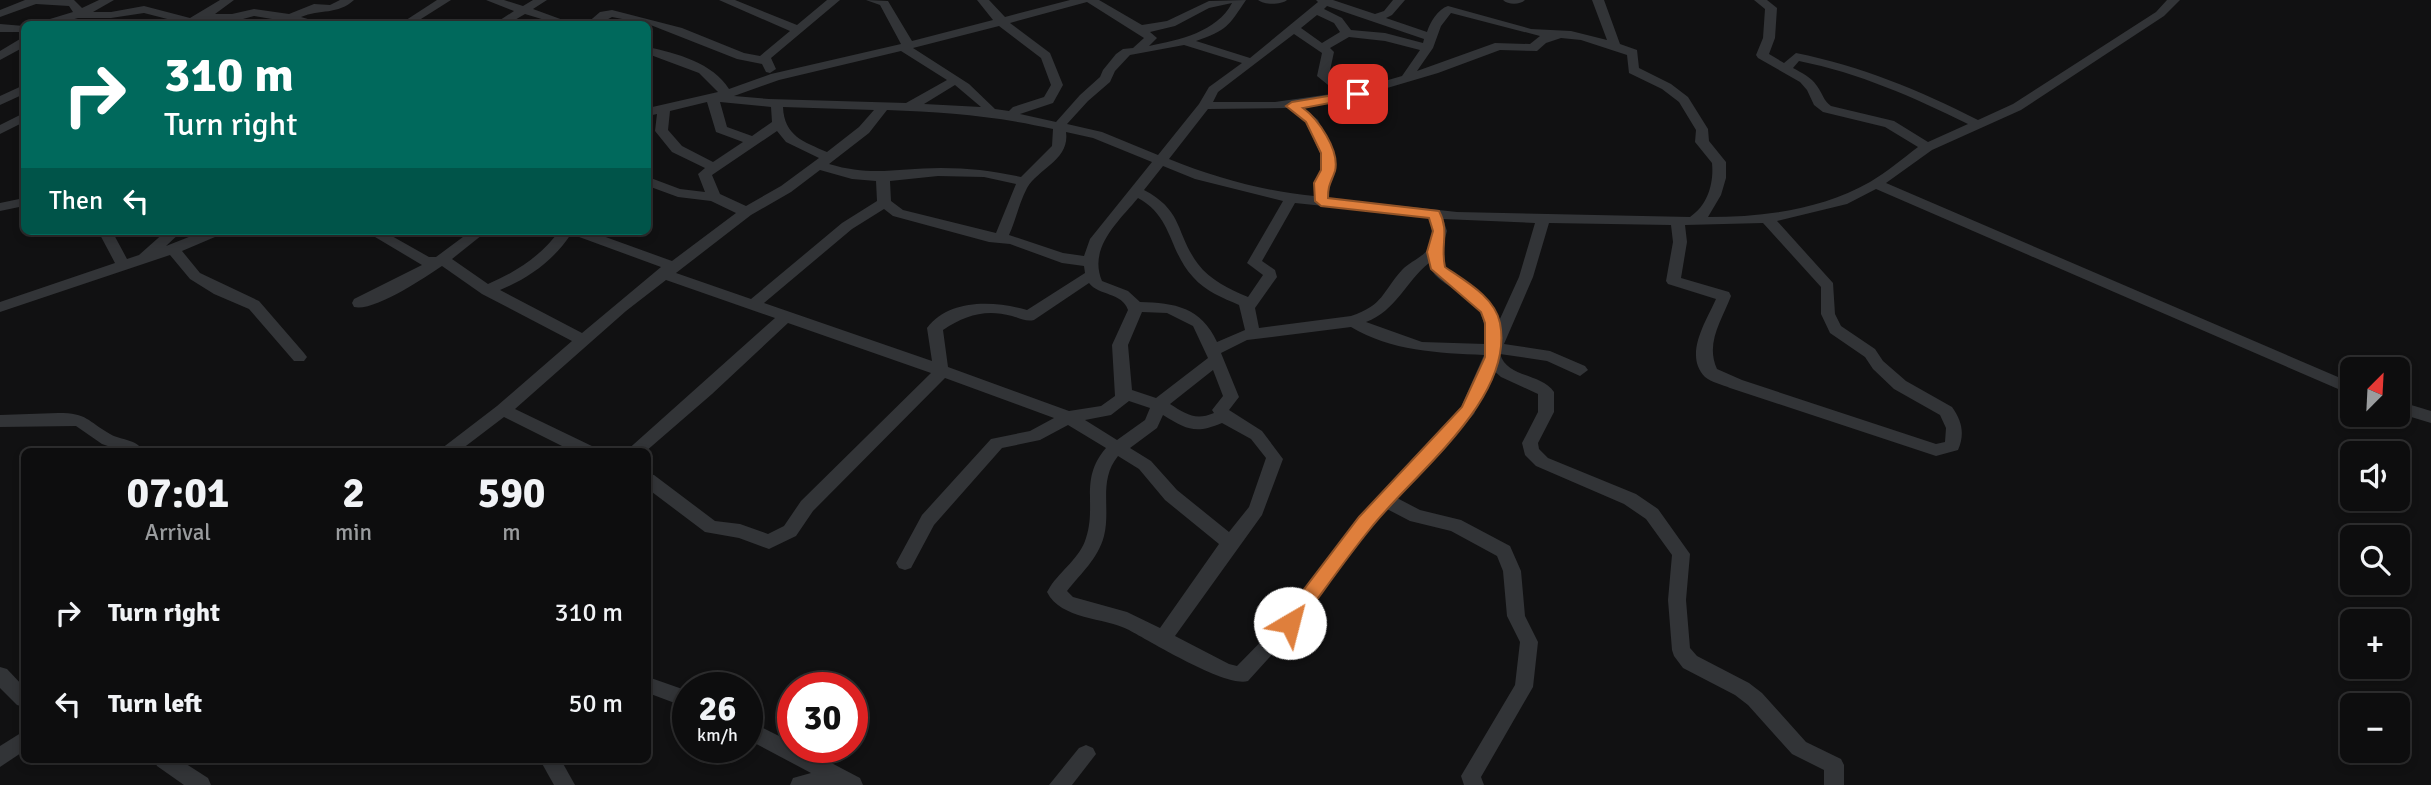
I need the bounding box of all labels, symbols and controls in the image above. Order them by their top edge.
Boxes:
text: 310 m [164,45,294,105]
icon: right [49,49,140,140]
pin [1328,64,1388,124]
icon: arrive [1339,75,1377,113]
text: Turn right [164,105,297,144]
icon: left [117,182,155,220]
text: Then [49,185,103,217]
north arrow [2340,357,2410,427]
map controls [2340,357,2410,763]
button: sound [2340,441,2410,511]
text: 07:01 [126,468,230,519]
text: 2 [342,468,365,519]
text: 590 [477,468,546,519]
text: Arrival [145,518,211,547]
text: min [335,518,372,547]
text: m [502,518,521,547]
button: search [2340,525,2410,595]
position arrow [1253,586,1327,660]
icon: right [49,594,87,632]
text: Turn right [108,597,220,629]
text: 310 m [554,597,623,629]
button: + [2340,609,2410,679]
speed limit sign: 30 [777,672,868,763]
icon: left [49,685,87,723]
text: 26 [699,687,736,730]
text: Turn left [108,688,202,720]
text: 50 m [568,688,623,720]
button: − [2340,693,2410,763]
text: km/h [697,724,738,746]

